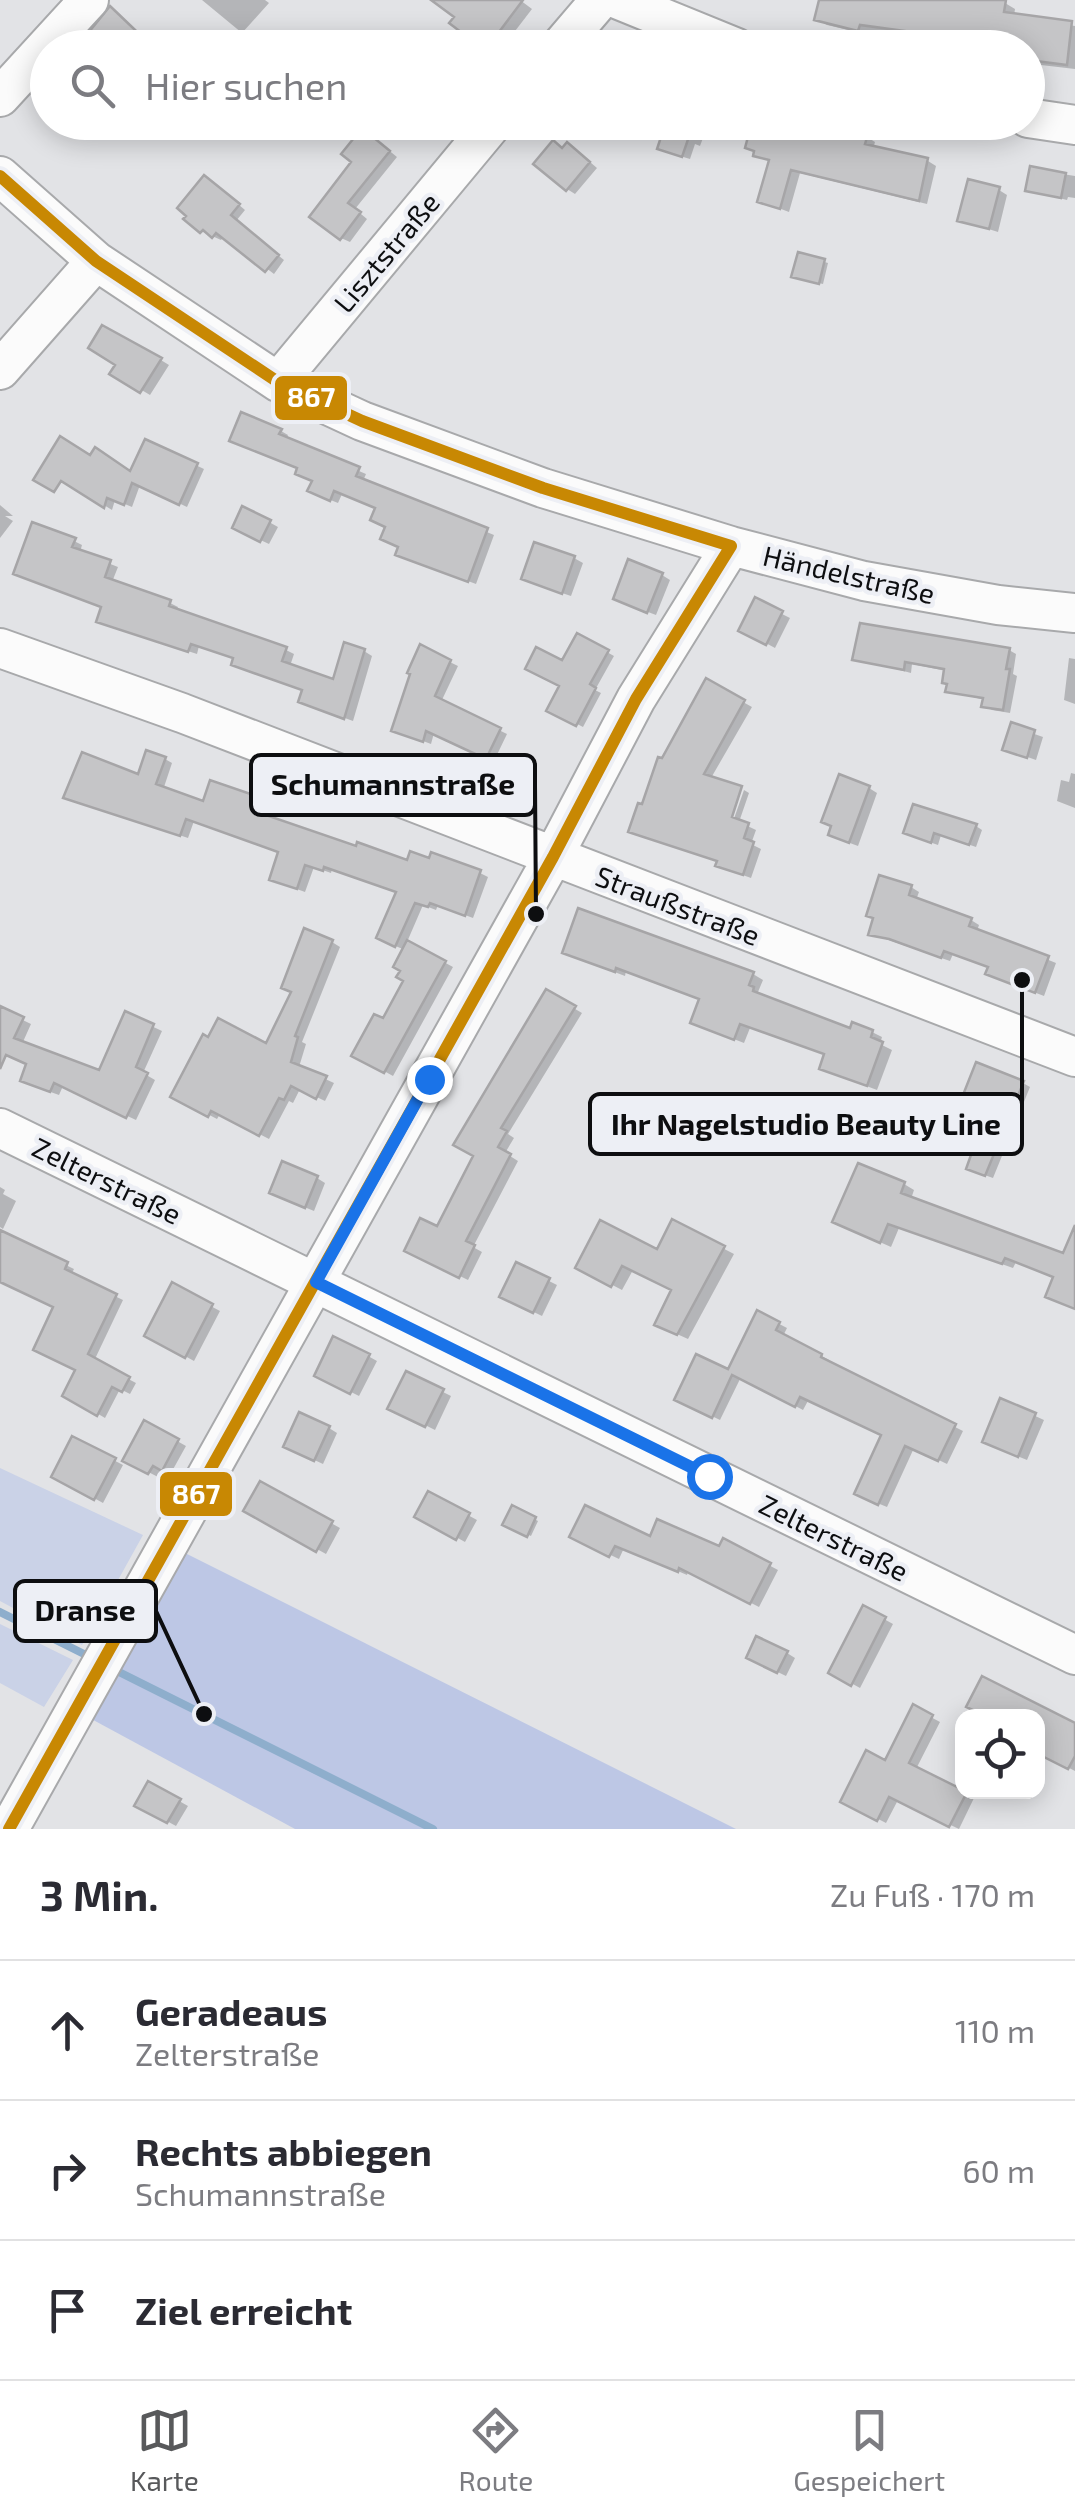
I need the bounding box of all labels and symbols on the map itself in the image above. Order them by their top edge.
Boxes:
street label: Lisztstraße [326,185,446,319]
line badge: 867 [273,374,349,422]
text: 867 [287,379,336,413]
street label: Händelstraße [760,538,938,610]
callout: Schumannstraße [251,755,535,815]
text: Schumannstraße [271,765,515,801]
street label: Straußstraße [591,858,765,952]
route end [407,1057,453,1103]
callout: Ihr Nagelstudio Beauty Line [590,1094,1022,1154]
text: Ihr Nagelstudio Beauty Line [611,1105,1001,1142]
street label: Zelterstraße [27,1129,187,1231]
route start [687,1454,733,1500]
line badge: 867 [158,1470,234,1518]
text: 867 [172,1476,221,1510]
street label: Zelterstraße [754,1486,914,1588]
callout: Dranse [15,1581,156,1641]
text: Dranse [34,1591,136,1627]

